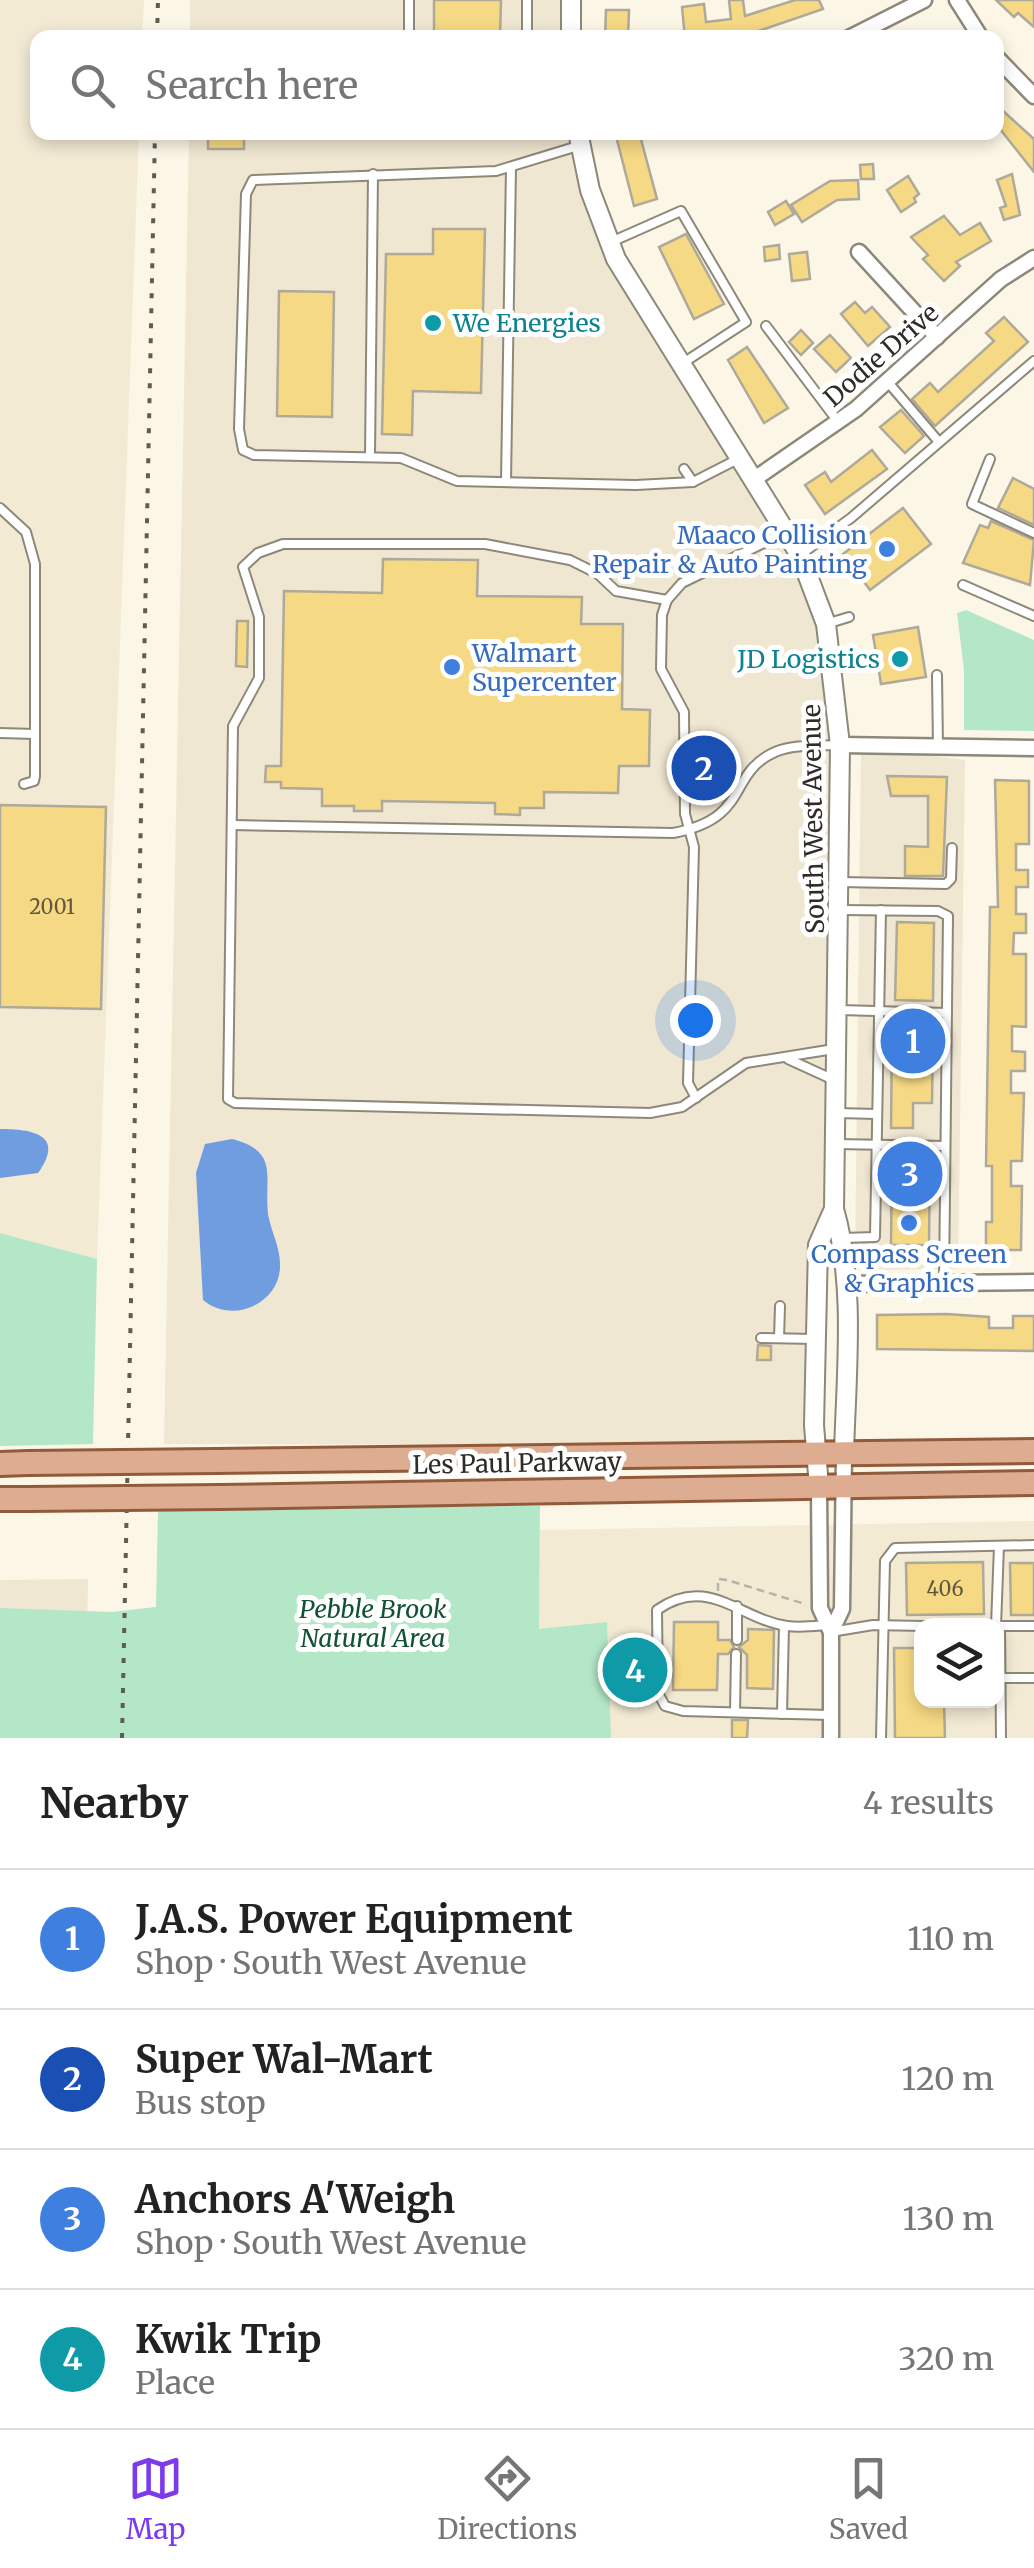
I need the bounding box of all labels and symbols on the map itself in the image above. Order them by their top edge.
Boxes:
street label: Dodie Drive [817,296,945,414]
place label: We Energies [452,307,601,339]
marker: We Energies [422,312,444,334]
place label: Maaco Collision Repair & Auto Painting [592,519,867,580]
marker: Maaco Collision Repair & Auto Painting [876,538,898,560]
place label: Walmart Supercenter [471,637,617,698]
place label: JD Logistics [736,643,880,675]
marker: JD Logistics [889,648,911,670]
marker: Walmart Supercenter [441,656,463,678]
street label: South West Avenue [795,704,831,934]
pin: 2 [672,730,736,806]
house number: 2001 [29,894,75,919]
your location [670,995,721,1046]
pin: 1 [880,1004,946,1078]
pin: 3 [878,1136,942,1212]
marker: Compass Screen & Graphics [898,1212,920,1234]
place label: Compass Screen & Graphics [811,1238,1007,1299]
street label: Les Paul Parkway [412,1445,622,1481]
house number: 406 [926,1576,964,1601]
park label: Pebble Brook Natural Area [299,1593,447,1654]
pin: 4 [602,1632,668,1708]

